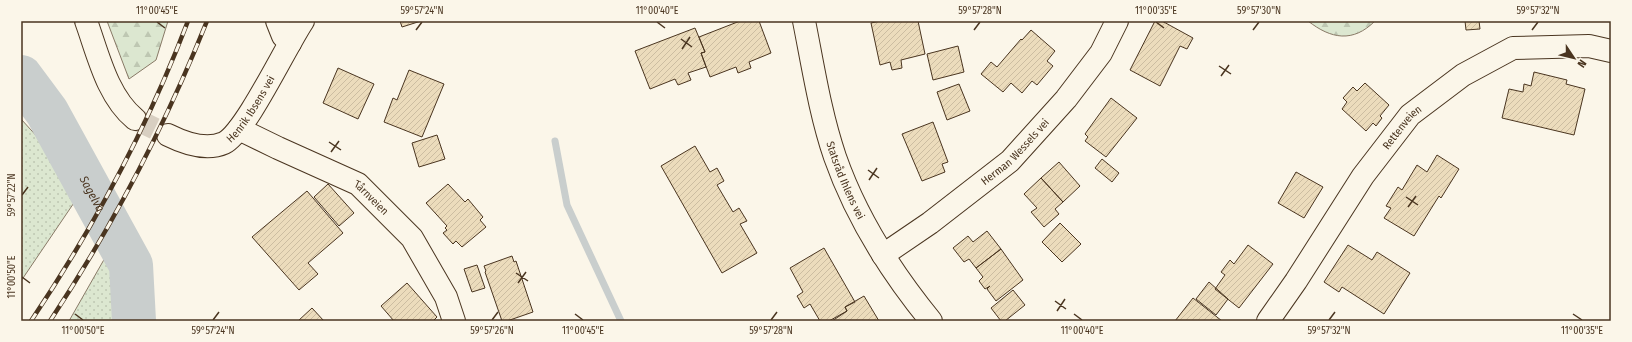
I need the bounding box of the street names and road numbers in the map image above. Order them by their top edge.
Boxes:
street label: Henrik Ibsens vei [224,73,277,145]
street label: Rettenveien [1380,102,1424,152]
street label: Herman Wessels vei [978,116,1052,188]
street label: Statsråd Ihlens vei [824,140,868,222]
street label: Tårnveien [353,177,391,217]

